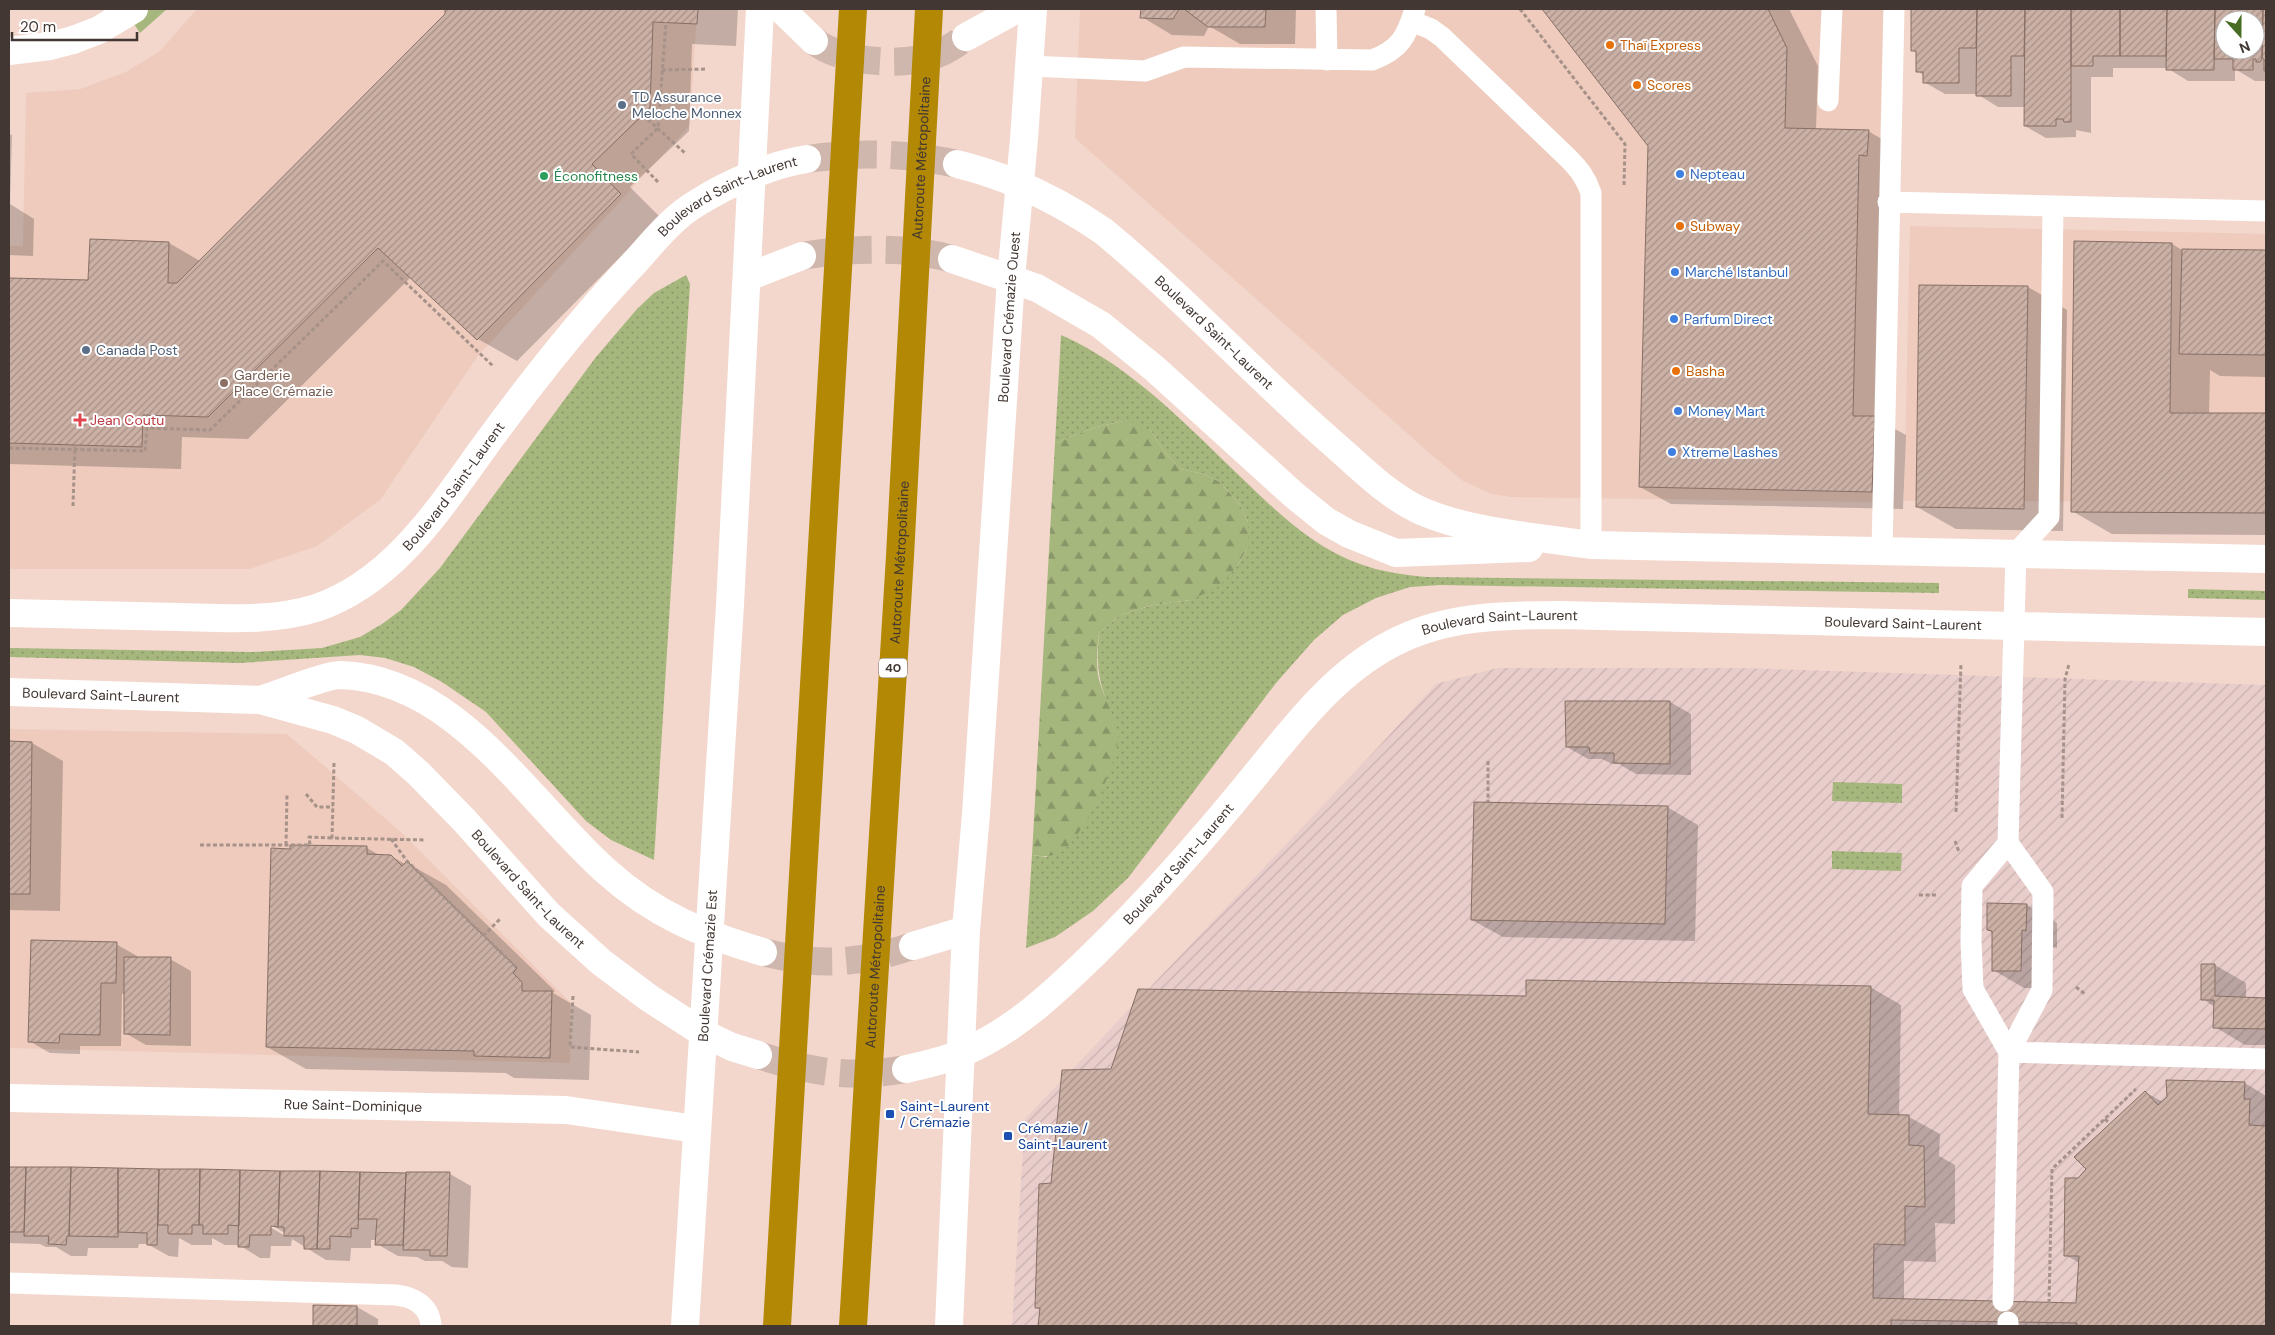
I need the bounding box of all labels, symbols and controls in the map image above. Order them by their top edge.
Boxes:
scale bar [12,10,138,42]
north arrow [2215,10,2265,60]
text: 20 m [20,17,56,37]
place label: Thaï Express [1620,36,1701,54]
text: N [2237,37,2253,57]
marker: Thaï Express [1604,39,1616,51]
street label: Autoroute Métropolitaine [908,76,934,240]
place label: Scores [1647,76,1691,94]
marker: Scores [1631,79,1643,91]
place label: TD Assurance Meloche Monnex [632,88,742,122]
marker: TD Assurance Meloche Monnex [616,99,628,111]
street label: Boulevard Saint-Laurent [654,152,799,240]
place label: Nepteau [1690,165,1745,183]
place label: Éconofitness [554,167,638,185]
marker: Nepteau [1674,168,1686,180]
marker: Éconofitness [538,170,550,182]
place label: Subway [1690,217,1740,235]
marker: Subway [1674,220,1686,232]
street label: Boulevard Crémazie Ouest [994,231,1024,403]
place label: Marché Istanbul [1685,263,1788,281]
marker: Marché Istanbul [1669,266,1681,278]
street label: Boulevard Saint-Laurent [1151,271,1277,393]
place label: Parfum Direct [1684,310,1773,328]
marker: Parfum Direct [1668,313,1680,325]
place label: Canada Post [96,341,178,359]
marker: Canada Post [80,344,92,356]
place label: Basha [1686,362,1725,380]
marker: Basha [1670,365,1682,377]
place label: Garderie Place Crémazie [234,366,333,400]
marker: Garderie Place Crémazie [218,377,230,389]
place label: Money Mart [1688,402,1765,420]
marker: Money Mart [1672,405,1684,417]
place label: Jean Coutu [90,411,164,429]
marker: Jean Coutu [74,414,86,426]
street label: Boulevard Saint-Laurent [399,418,508,555]
place label: Xtreme Lashes [1682,443,1778,461]
marker: Xtreme Lashes [1666,446,1678,458]
street label: Autoroute Métropolitaine [886,480,913,644]
street label: Boulevard Saint-Laurent [1419,606,1578,639]
street label: Boulevard Saint-Laurent [1824,612,1982,634]
road number: 40 [879,658,907,678]
street label: Boulevard Saint-Laurent [22,683,180,706]
street label: Boulevard Saint-Laurent [1119,799,1238,928]
street label: Boulevard Saint-Laurent [468,826,589,952]
street label: Autoroute Métropolitaine [861,885,889,1049]
street label: Boulevard Crémazie Est [694,889,721,1042]
street label: Rue Saint-Dominique [284,1095,422,1116]
place label: Saint-Laurent / Crémazie [900,1097,990,1131]
marker: Saint-Laurent / Crémazie [884,1108,896,1120]
place label: Crémazie / Saint-Laurent [1018,1119,1108,1153]
marker: Crémazie / Saint-Laurent [1002,1130,1014,1142]

